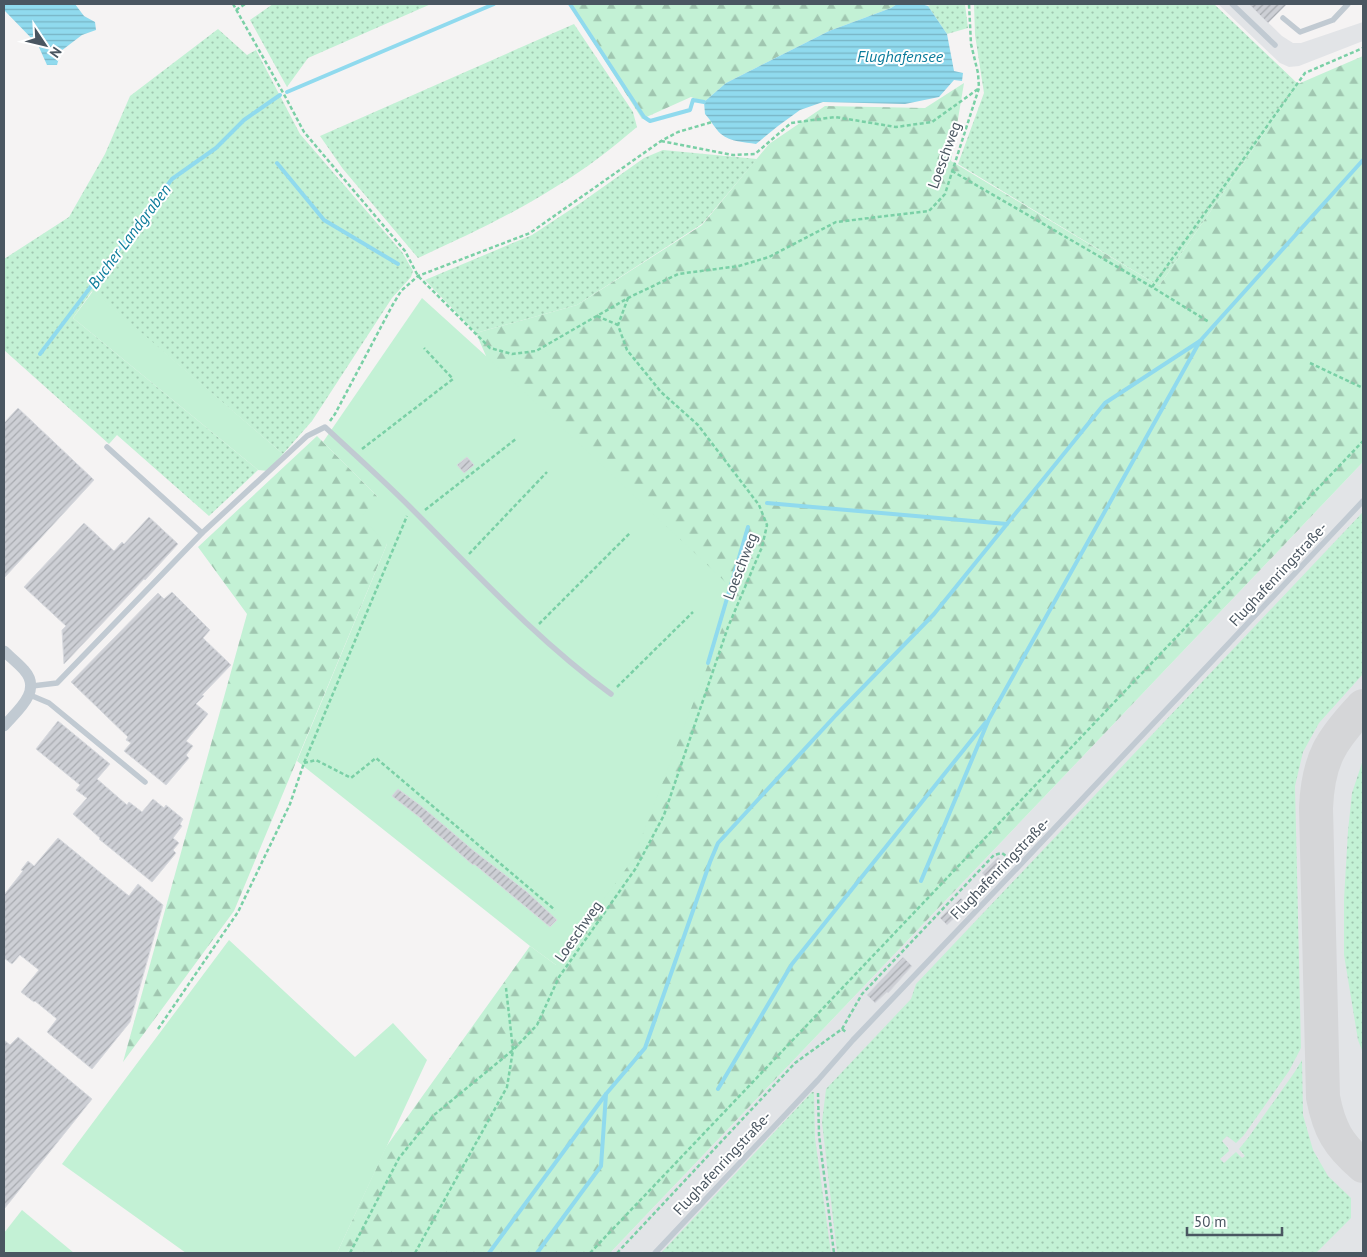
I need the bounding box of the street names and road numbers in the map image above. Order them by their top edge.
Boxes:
street label: Loeschweg [923,119,965,191]
street label: Flughafenringstraße- [1225,518,1331,630]
street label: Loeschweg [719,530,761,602]
street label: Flughafenringstraße- [946,813,1054,923]
street label: Loeschweg [550,897,606,965]
street label: Flughafenringstraße- [669,1107,775,1219]

